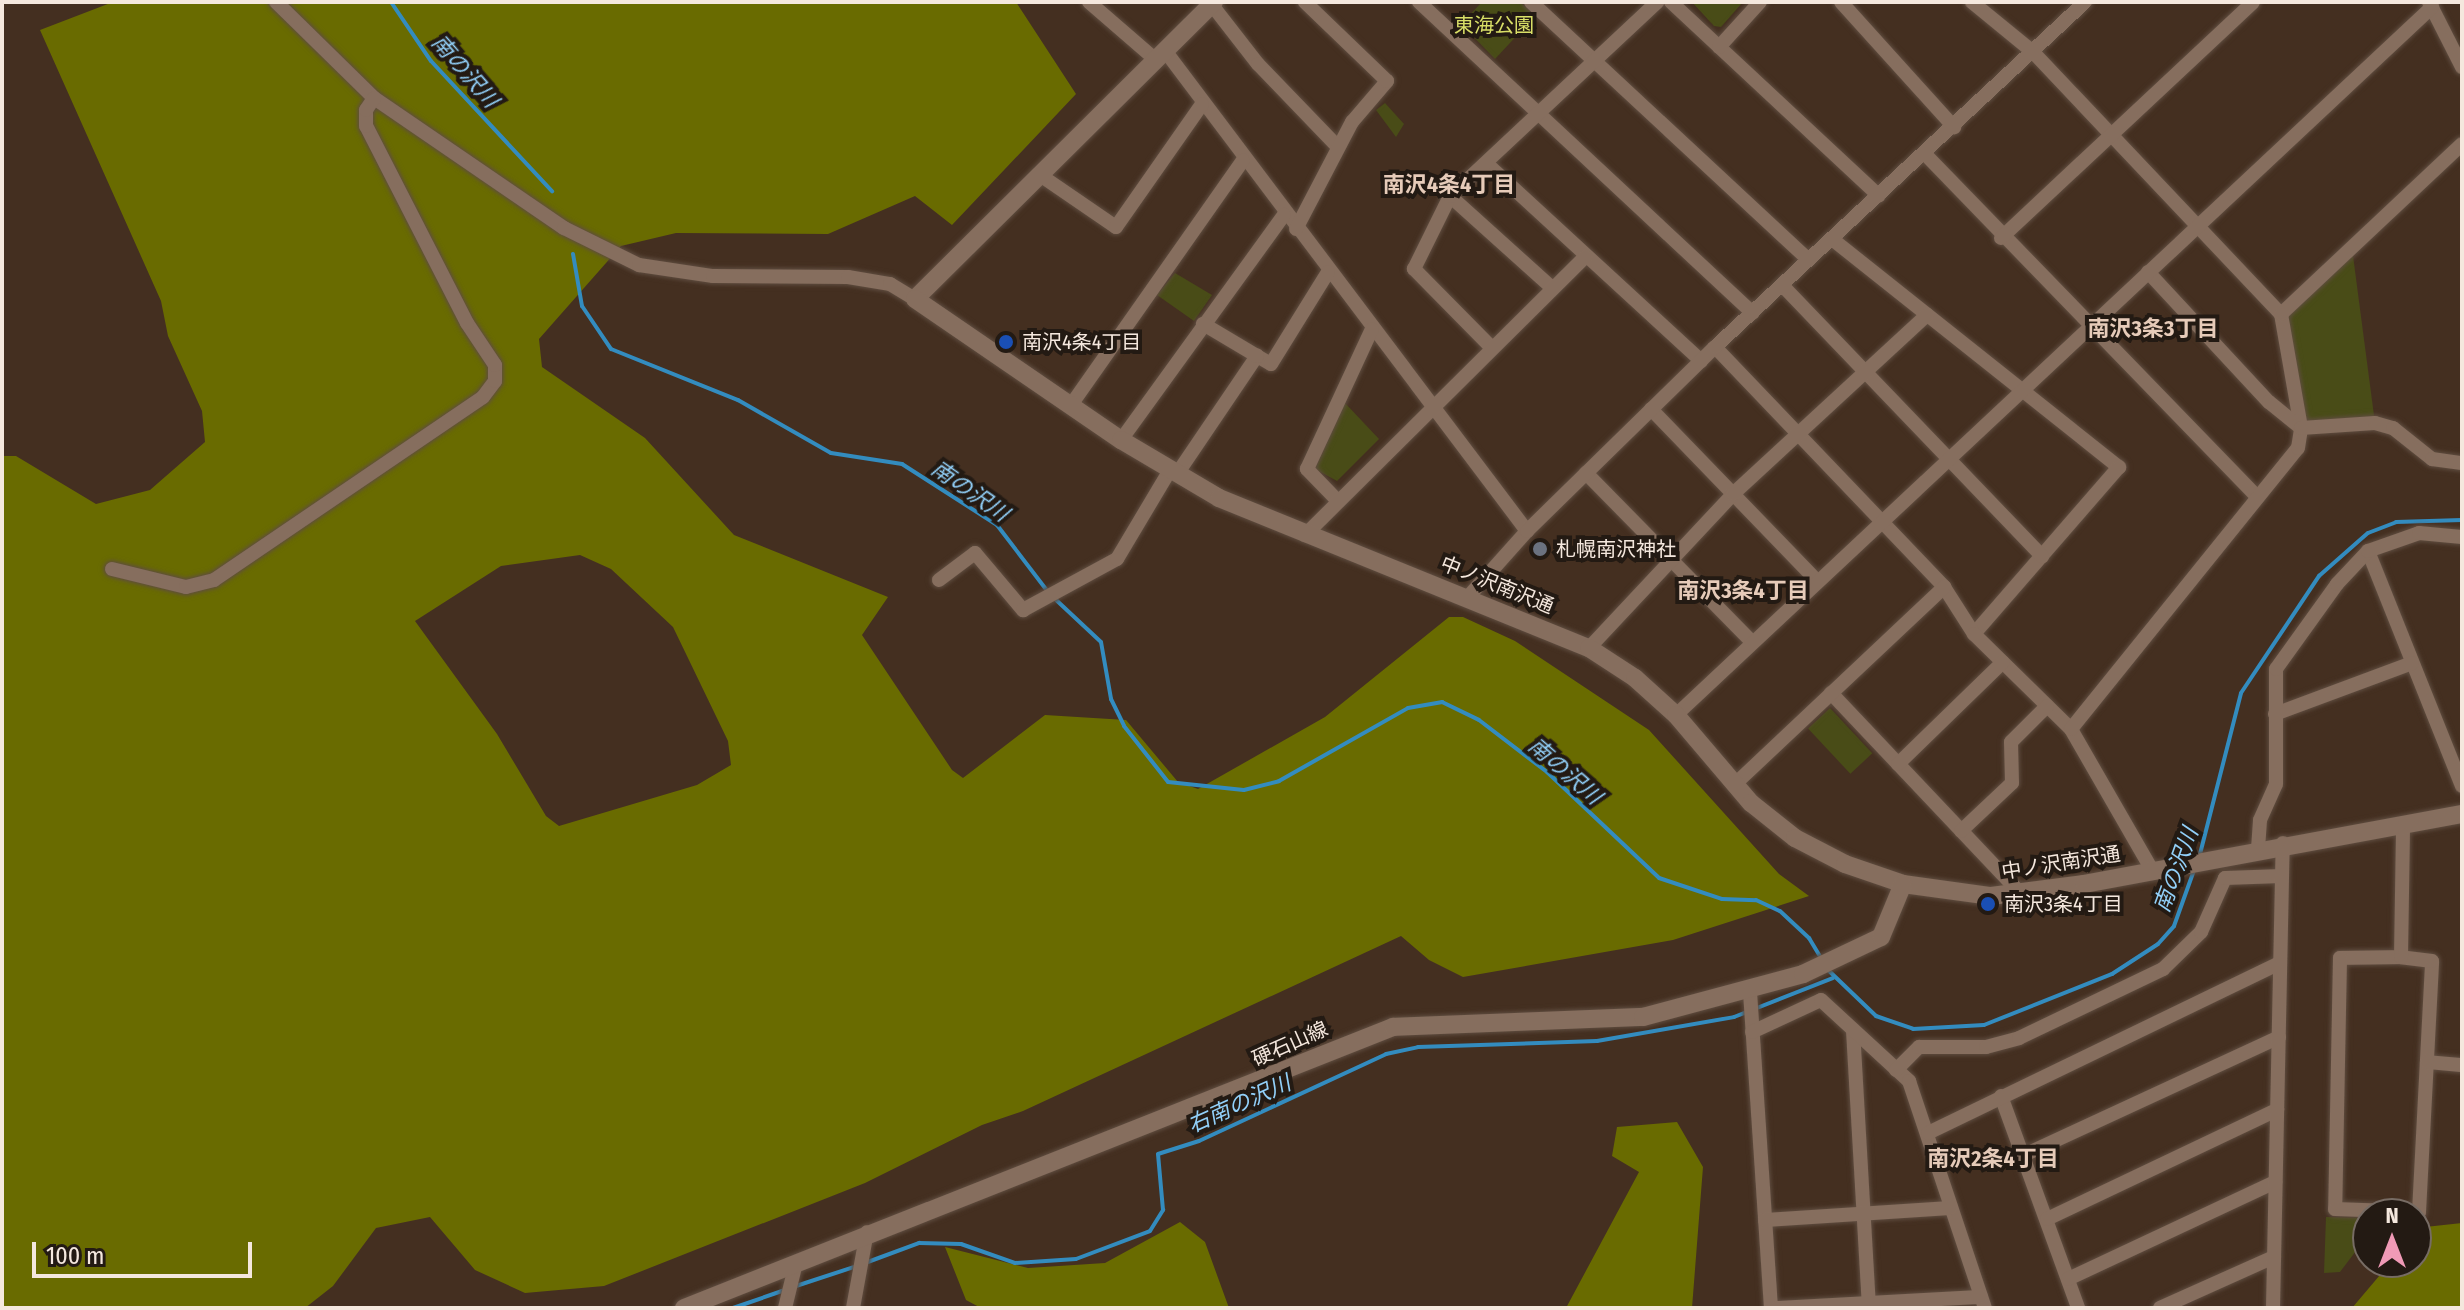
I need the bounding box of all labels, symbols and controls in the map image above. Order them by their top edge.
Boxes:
park label: 東海公園 [1454,13,1534,37]
water label: 南の沢川 [426,29,504,113]
district label: 南沢4条4丁目 [1383,172,1515,198]
district label: 南沢3条3丁目 [2088,316,2218,342]
place label: 南沢4条4丁目 [1022,330,1141,354]
marker: 南沢4条4丁目 [997,333,1015,351]
water label: 南の沢川 [926,455,1014,527]
place label: 札幌南沢神社 [1556,537,1676,561]
marker: 札幌南沢神社 [1531,540,1549,558]
street label: 中ノ沢南沢通 [1437,551,1557,619]
district label: 南沢3条4丁目 [1677,578,1809,604]
water label: 南の沢川 [1523,732,1607,810]
water label: 南の沢川 [2149,824,2203,916]
street label: 中ノ沢南沢通 [2000,842,2122,884]
place label: 南沢3条4丁目 [2004,892,2123,916]
marker: 南沢3条4丁目 [1979,895,1997,913]
street label: 硬石山線 [1249,1017,1331,1071]
water label: 右南の沢川 [1183,1070,1295,1138]
district label: 南沢2条4丁目 [1927,1146,2059,1172]
north arrow [2352,1198,2432,1278]
text: N [2385,1202,2399,1229]
scale bar [36,1226,256,1276]
text: 100 m [46,1242,104,1270]

